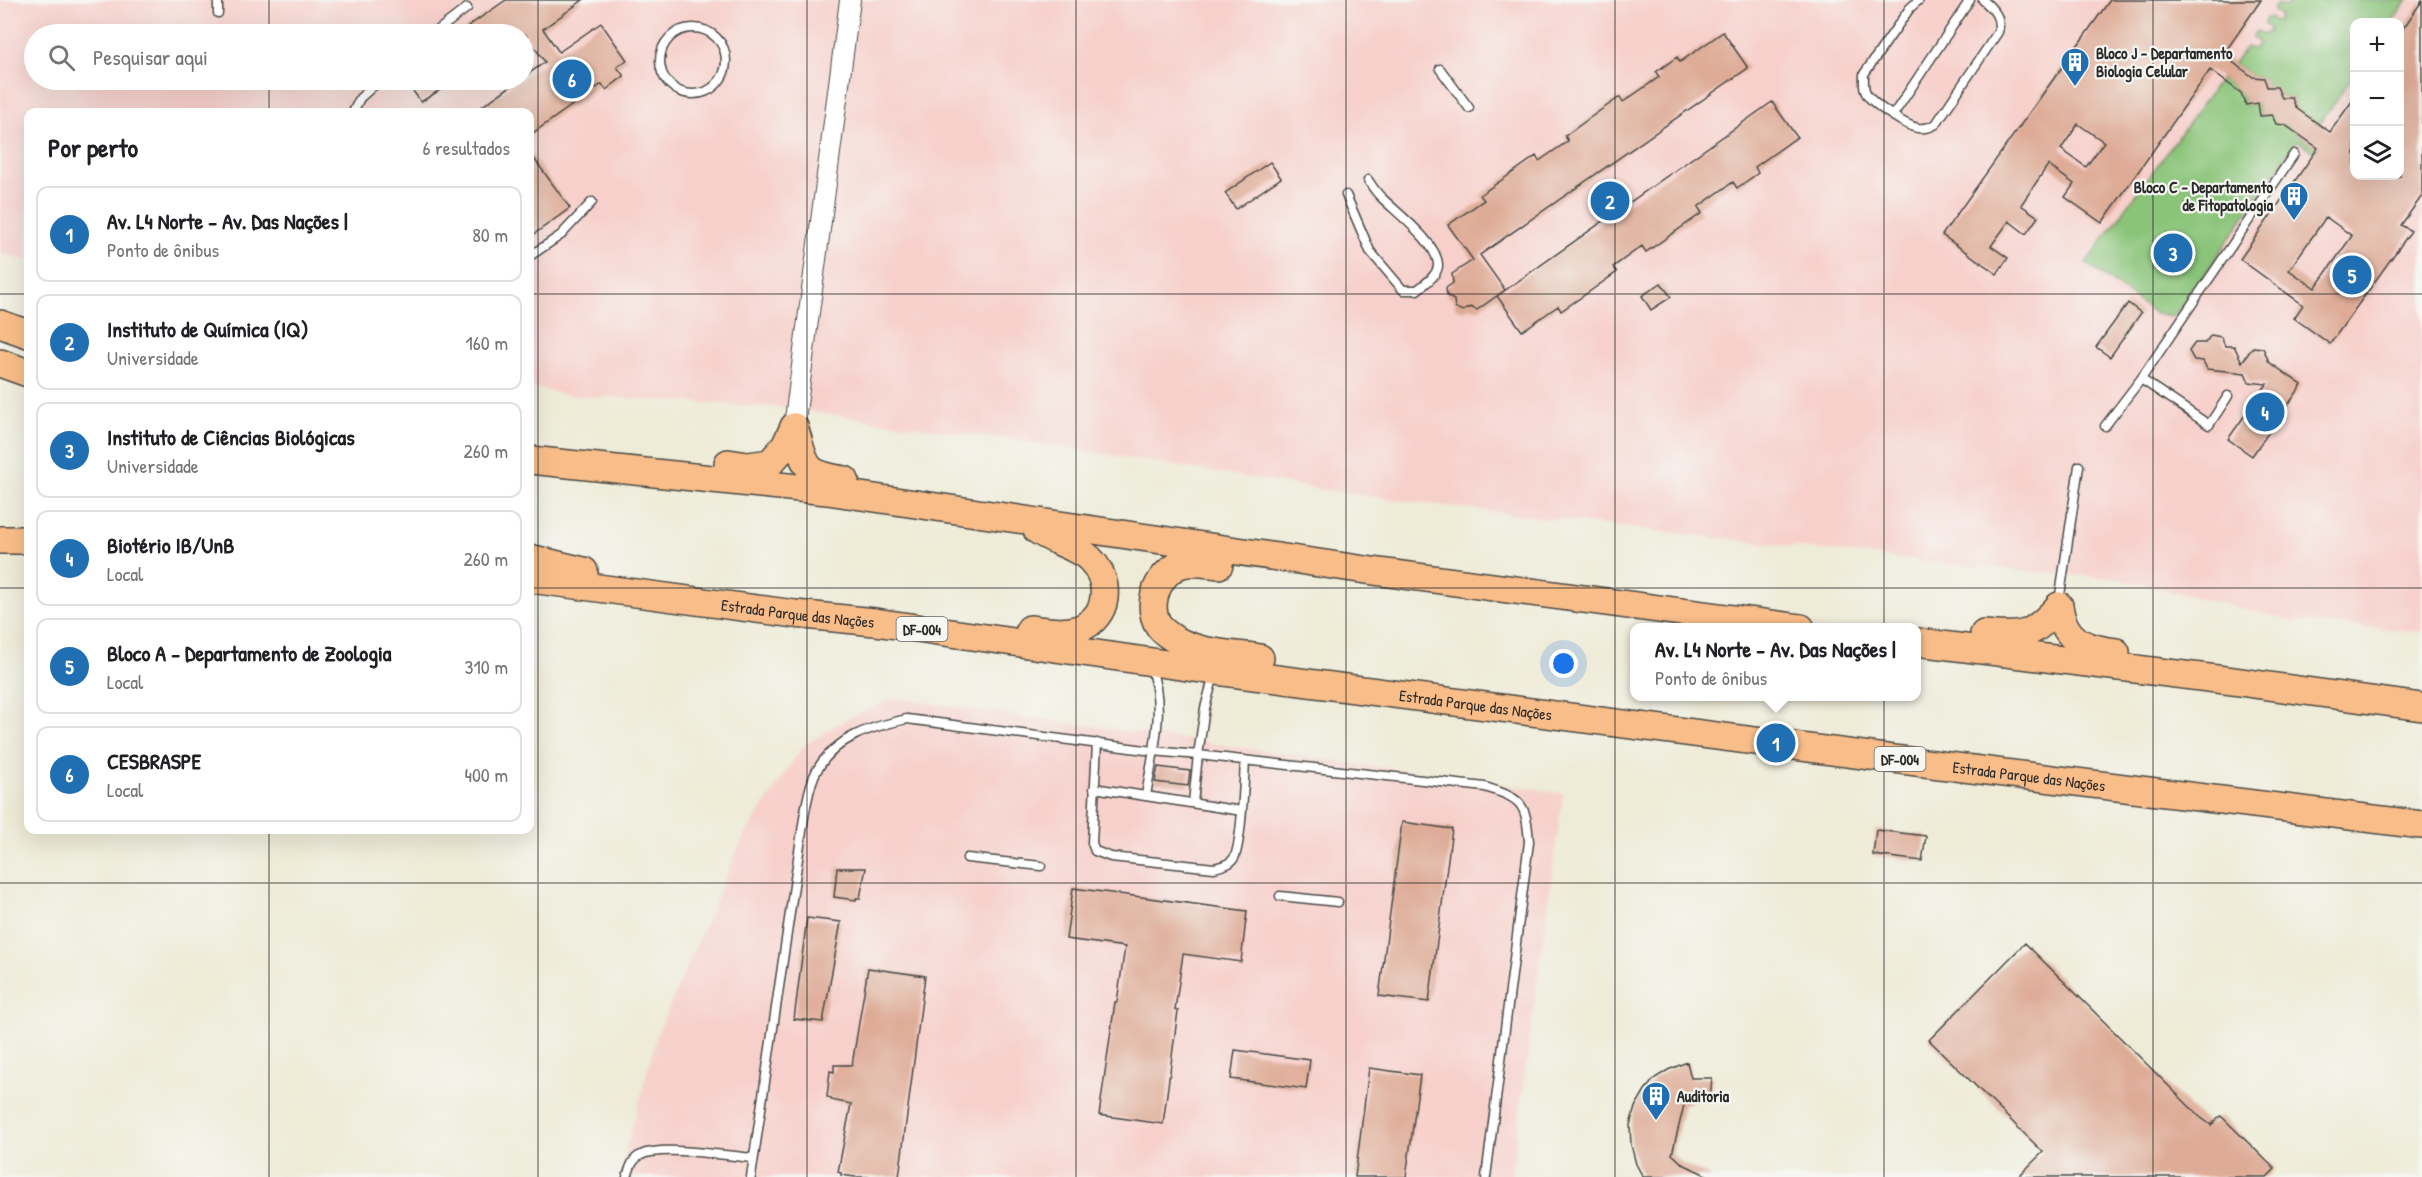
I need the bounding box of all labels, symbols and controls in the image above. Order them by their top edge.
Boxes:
map controls [2350,18,2404,180]
button: + [2350,18,2404,72]
search box [24,24,534,90]
icon: search [45,41,78,74]
text: Pesquisar aqui [93,42,208,72]
place label: Bloco J - Departamento Biologia Celular [2096,42,2233,83]
building icon: Bloco J - Departamento Biologia Celular [2059,46,2091,88]
pin: 6 [552,56,592,101]
button: − [2350,72,2404,126]
button: layers [2350,126,2404,180]
text: Por perto [48,130,138,165]
text: 6 resultados [422,134,510,161]
place label: Bloco C - Departamento de Fitopatologia [2134,176,2274,217]
pin: 2 [1590,178,1630,224]
building icon: Bloco C - Departamento de Fitopatologia [2278,180,2310,222]
text: Av. L4 Norte - Av. Das Nações | [107,206,348,236]
text: 1 [66,221,73,248]
text: 80 m [472,221,508,248]
pin: 3 [2154,230,2192,276]
text: Ponto de ônibus [107,236,219,263]
pin: 5 [2332,252,2372,298]
text: Instituto de Química (IQ) [107,314,309,344]
text: 2 [65,329,74,356]
text: 160 m [466,329,508,356]
text: Universidade [107,344,199,371]
pin: 4 [2246,390,2284,434]
text: Instituto de Ciências Biológicas [107,422,355,452]
text: 3 [65,437,74,464]
text: 260 m [464,437,508,464]
text: Universidade [107,452,199,479]
text: Biotério IB/UnB [107,530,234,560]
text: 4 [66,545,73,572]
text: 260 m [464,545,508,572]
text: Local [107,560,143,587]
street label: Estrada Parque das Nações [720,593,875,633]
road number: DF-004 [896,617,948,641]
popup [1630,623,1921,701]
text: Av. L4 Norte - Av. Das Nações | [1655,634,1896,664]
text: Bloco A - Departamento de Zoologia [107,638,391,668]
your location [1549,649,1578,678]
text: 5 [65,653,74,680]
text: 310 m [465,653,508,680]
text: Ponto de ônibus [1655,664,1767,691]
text: Local [107,668,143,695]
street label: Estrada Parque das Nações [1398,684,1553,726]
pin: 1 [1756,720,1796,766]
text: CESBRASPE [107,746,201,776]
road number: DF-004 [1874,747,1926,771]
street label: Estrada Parque das Nações [1951,756,2107,797]
text: 6 [66,761,73,788]
text: 400 m [464,761,508,788]
text: Local [107,776,143,803]
building icon: Auditoria [1640,1080,1672,1122]
place label: Auditoria [1677,1085,1730,1107]

